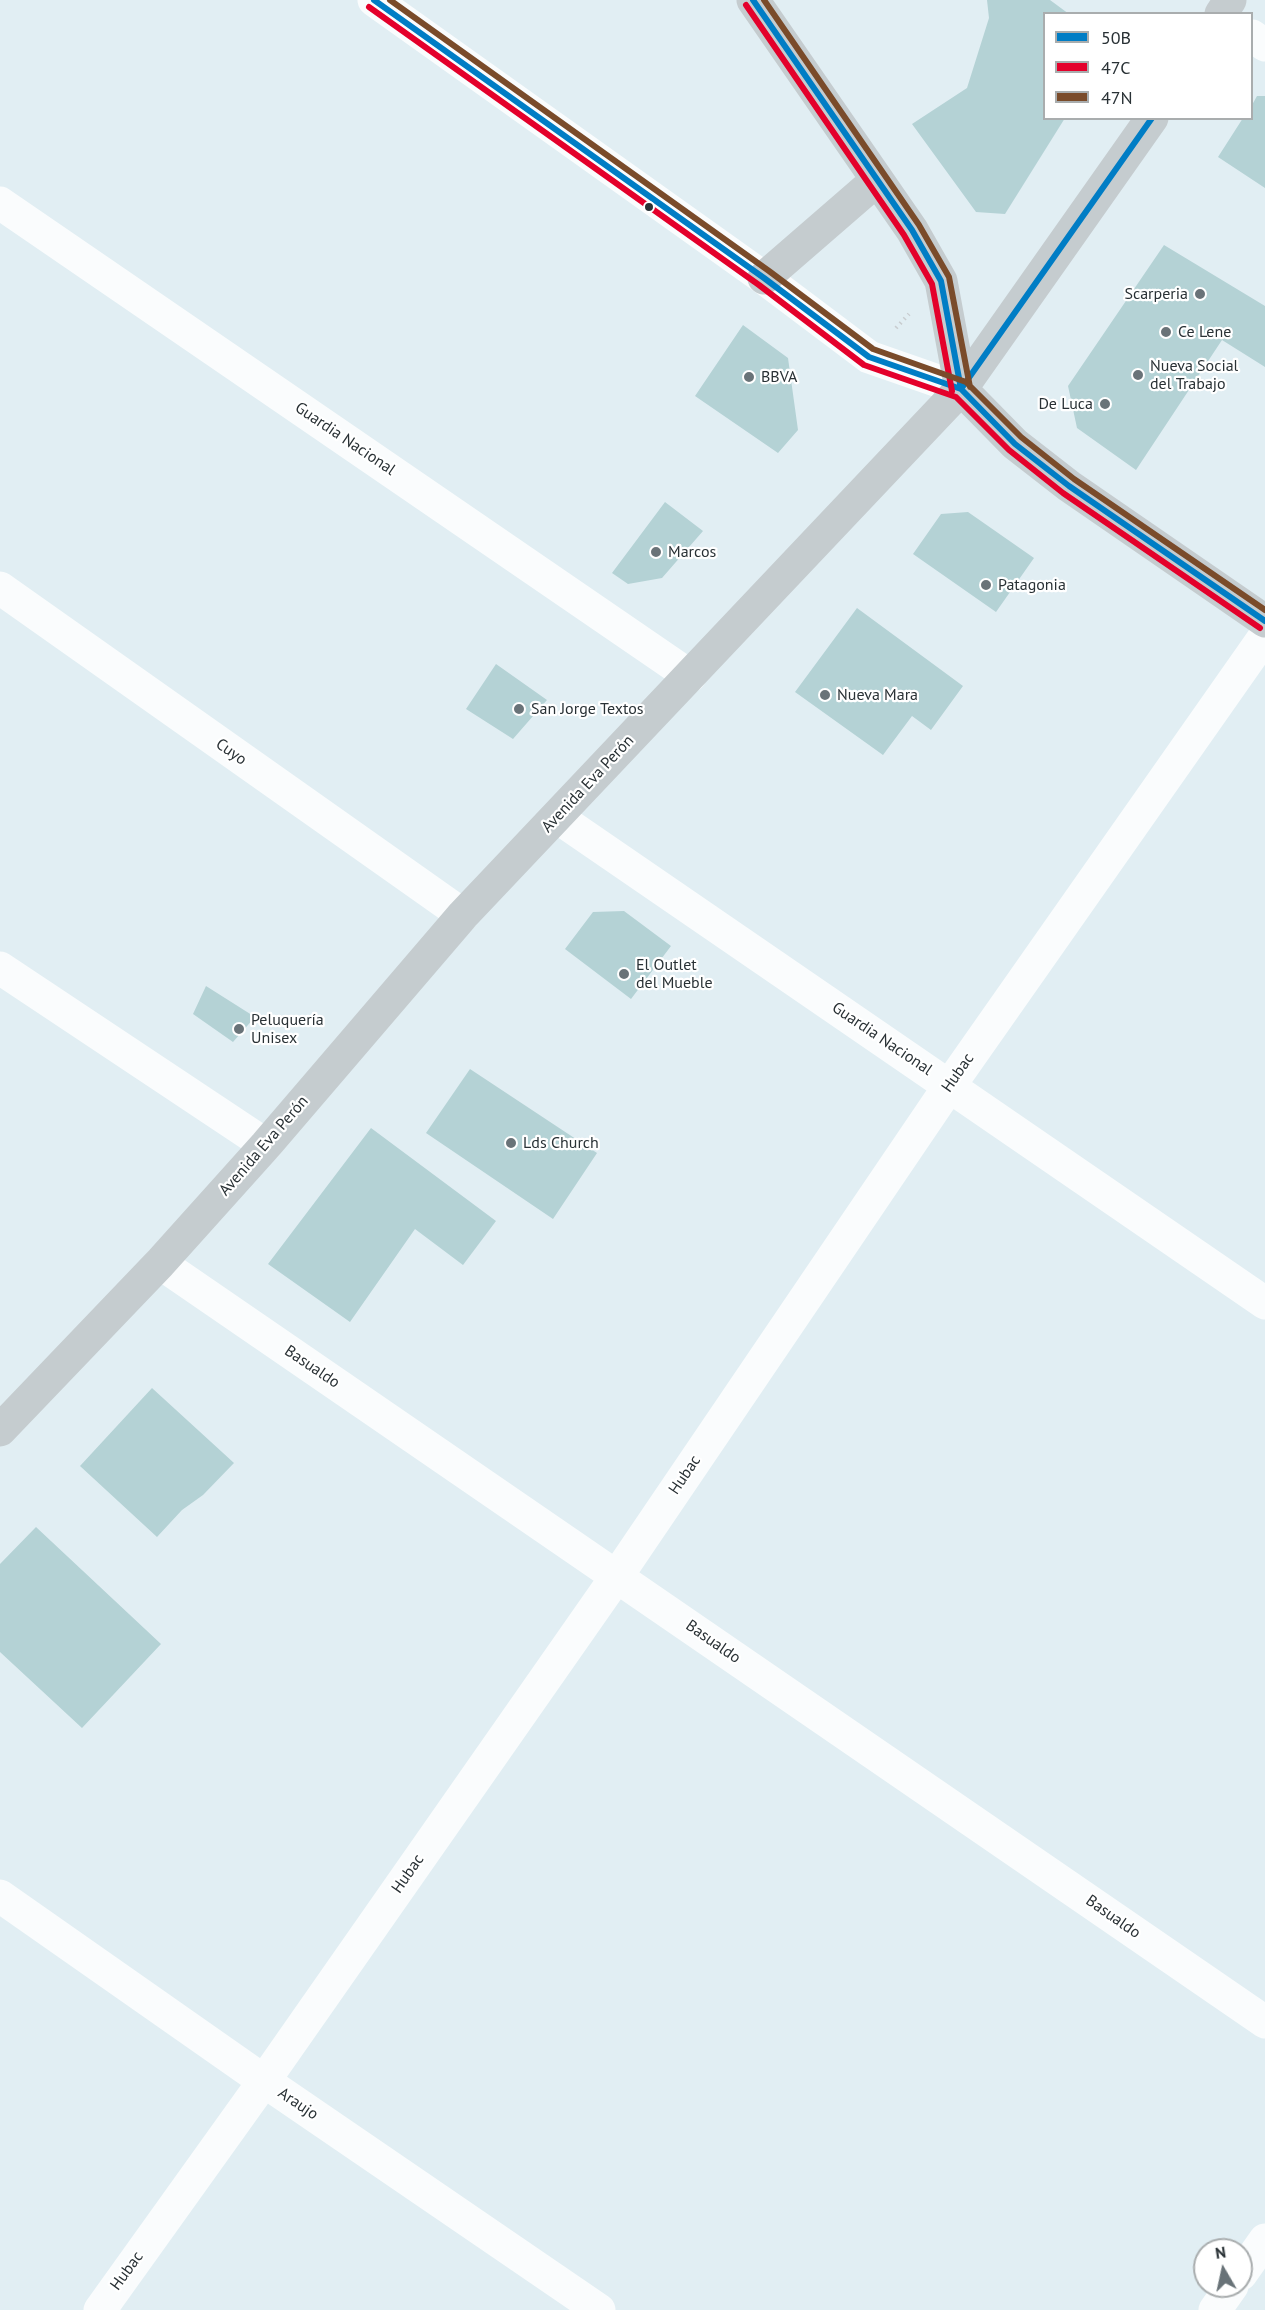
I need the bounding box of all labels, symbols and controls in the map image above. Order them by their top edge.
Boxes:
legend [1043,12,1253,120]
text: 50B [1101,26,1131,49]
text: 47C [1101,56,1131,79]
text: 47N [1101,86,1133,109]
unlabelled marker [643,201,655,213]
place label: Scarperia [1124,284,1188,304]
marker: Scarperia [1193,287,1207,301]
place label: Ce Lene [1178,322,1231,342]
marker: Ce Lene [1159,325,1173,339]
place label: Nueva Social del Trabajo [1150,356,1238,394]
place label: BBVA [761,367,797,387]
marker: Nueva Social del Trabajo [1131,368,1145,382]
marker: BBVA [742,370,756,384]
place label: De Luca [1038,394,1093,414]
marker: De Luca [1098,397,1112,411]
street label: Guardia Nacional [291,398,399,480]
place label: Marcos [668,542,716,562]
marker: Marcos [649,545,663,559]
place label: Patagonia [998,575,1066,595]
marker: Patagonia [979,578,993,592]
place label: Nueva Mara [837,685,918,705]
marker: Nueva Mara [818,688,832,702]
place label: San Jorge Textos [531,699,644,719]
marker: San Jorge Textos [512,702,526,716]
street label: Avenida Eva Perón [538,731,638,837]
street label: Cuyo [212,735,250,769]
place label: El Outlet del Mueble [636,955,713,993]
marker: El Outlet del Mueble [617,967,631,981]
street label: Guardia Nacional [828,998,936,1080]
place label: Peluquería Unisex [251,1010,324,1048]
marker: Peluquería Unisex [232,1022,246,1036]
street label: Hubac [938,1050,978,1096]
street label: Avenida Eva Perón [215,1092,313,1200]
place label: Lds Church [523,1133,599,1153]
marker: Lds Church [504,1136,518,1150]
street label: Basualdo [281,1342,343,1392]
street label: Hubac [665,1452,705,1498]
street label: Basualdo [682,1616,744,1668]
street label: Hubac [388,1851,428,1897]
street label: Basualdo [1082,1891,1144,1943]
street label: Araujo [274,2084,322,2124]
north arrow [1193,2238,1253,2298]
text: N [1214,2241,1227,2263]
street label: Hubac [107,2248,147,2294]

